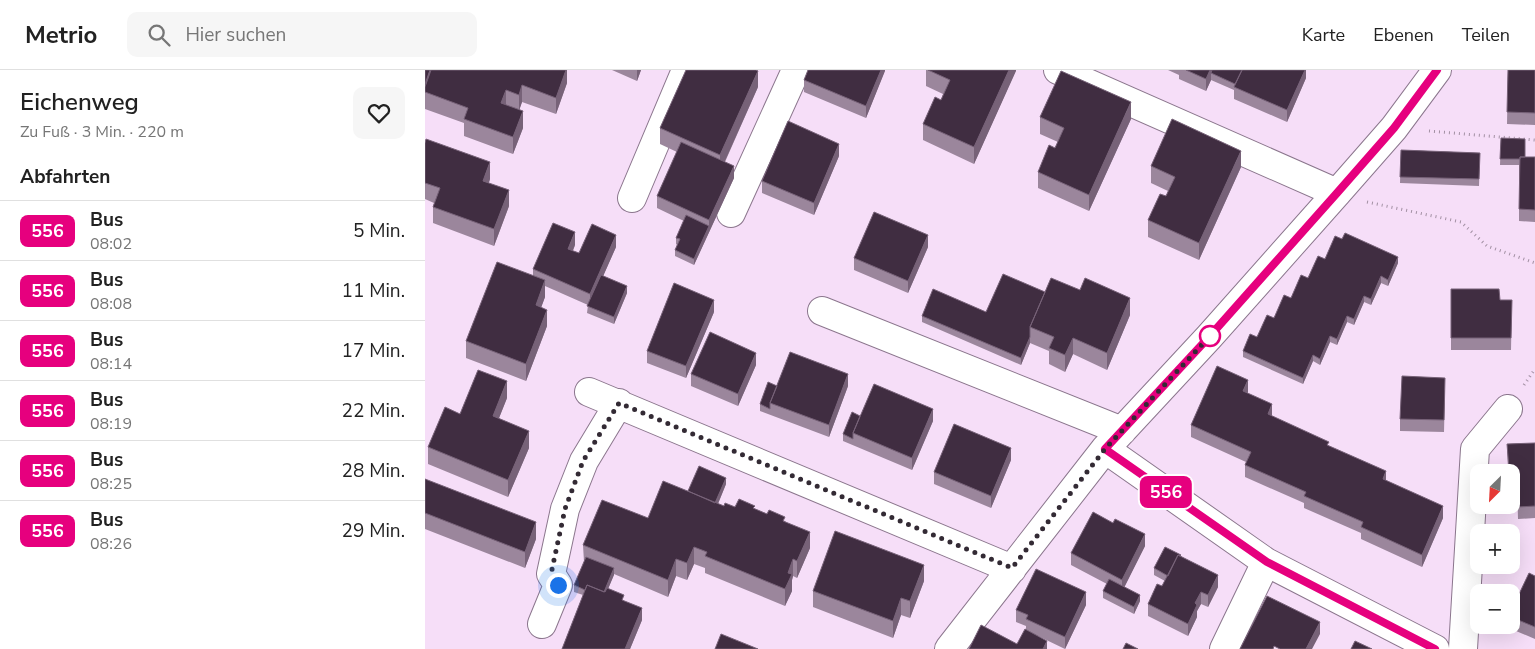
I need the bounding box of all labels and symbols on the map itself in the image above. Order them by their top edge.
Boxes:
unlabelled marker [1199,325,1221,347]
north arrow [1470,464,1520,514]
line badge: 556 [1137,476,1195,508]
your location [546,573,571,598]

